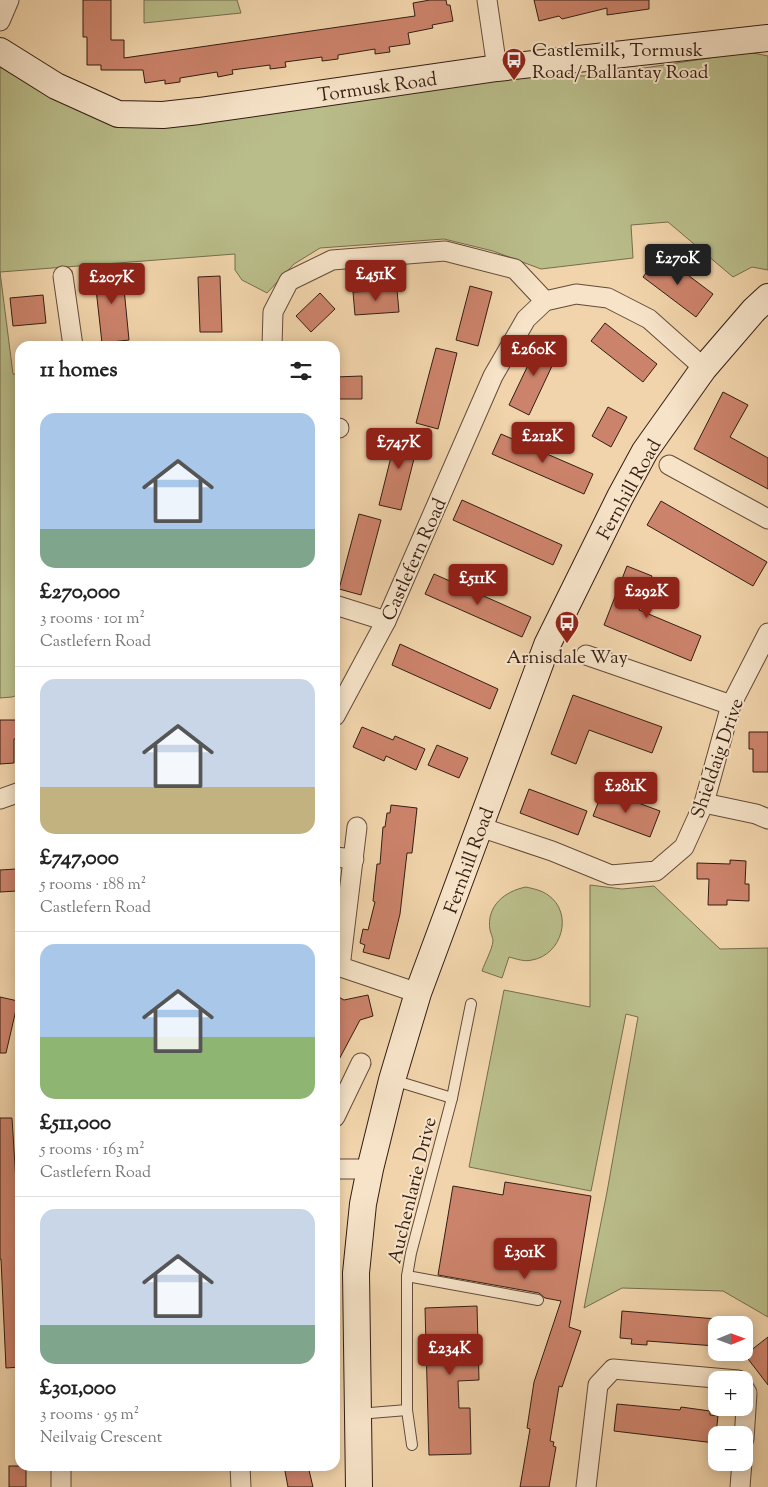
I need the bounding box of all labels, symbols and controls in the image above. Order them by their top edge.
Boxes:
place label: Castlemilk, Tormusk Road/ Ballantay Road [532,38,709,87]
bus stop icon: Castlemilk, Tormusk Road/ Ballantay Road [501,47,527,81]
street label: Tormusk Road [316,67,439,110]
pin: £270K [643,244,713,286]
text: £270K [656,248,700,271]
pin: £451K [341,260,411,302]
pin: £207K [77,262,147,305]
text: £451K [356,264,396,287]
text: £207K [90,267,134,290]
pin: £260K [499,334,569,377]
text: £260K [512,339,556,362]
text: 11 homes [40,356,118,386]
icon: filters [287,357,315,385]
pin: £212K [508,422,578,464]
text: £212K [523,426,563,449]
pin: £747K [364,428,434,470]
text: £747K [377,432,421,455]
street label: Fernhill Road [591,435,669,545]
icon: home [133,446,223,536]
street label: Castlefern Road [376,494,455,626]
pin: £511K [443,564,513,606]
text: £511K [460,568,496,591]
pin: £292K [612,576,682,619]
text: £270,000 [40,578,120,608]
text: £292K [625,581,669,604]
text: 3 rooms · 101 m² [40,608,145,631]
bus stop icon: Arnisdale Way [554,610,580,644]
text: Castlefern Road [40,631,151,654]
place label: Arnisdale Way [506,645,628,672]
street label: Shieldaig Drive [685,695,752,823]
icon: home [133,711,223,801]
pin: £281K [591,772,661,814]
text: £281K [605,776,647,799]
street label: Fernhill Road [439,804,502,918]
text: £747,000 [40,844,119,874]
text: 5 rooms · 188 m² [40,874,146,897]
text: Castlefern Road [40,897,151,920]
icon: home [133,976,223,1066]
text: £511,000 [40,1109,111,1139]
street label: Auchenlarie Drive [382,1114,445,1267]
text: 5 rooms · 163 m² [40,1139,145,1162]
text: Castlefern Road [40,1162,151,1185]
pin: £301K [490,1238,560,1280]
icon: home [133,1241,223,1331]
text: £301K [505,1242,545,1265]
north arrow [708,1316,752,1361]
map controls [708,1316,753,1471]
pin: £234K [415,1334,485,1376]
text: £234K [429,1338,471,1361]
button: + [708,1371,753,1416]
text: £301,000 [40,1374,116,1404]
text: 3 rooms · 95 m² [40,1404,139,1427]
button: − [708,1426,753,1471]
text: Neilvaig Crescent [40,1427,162,1450]

